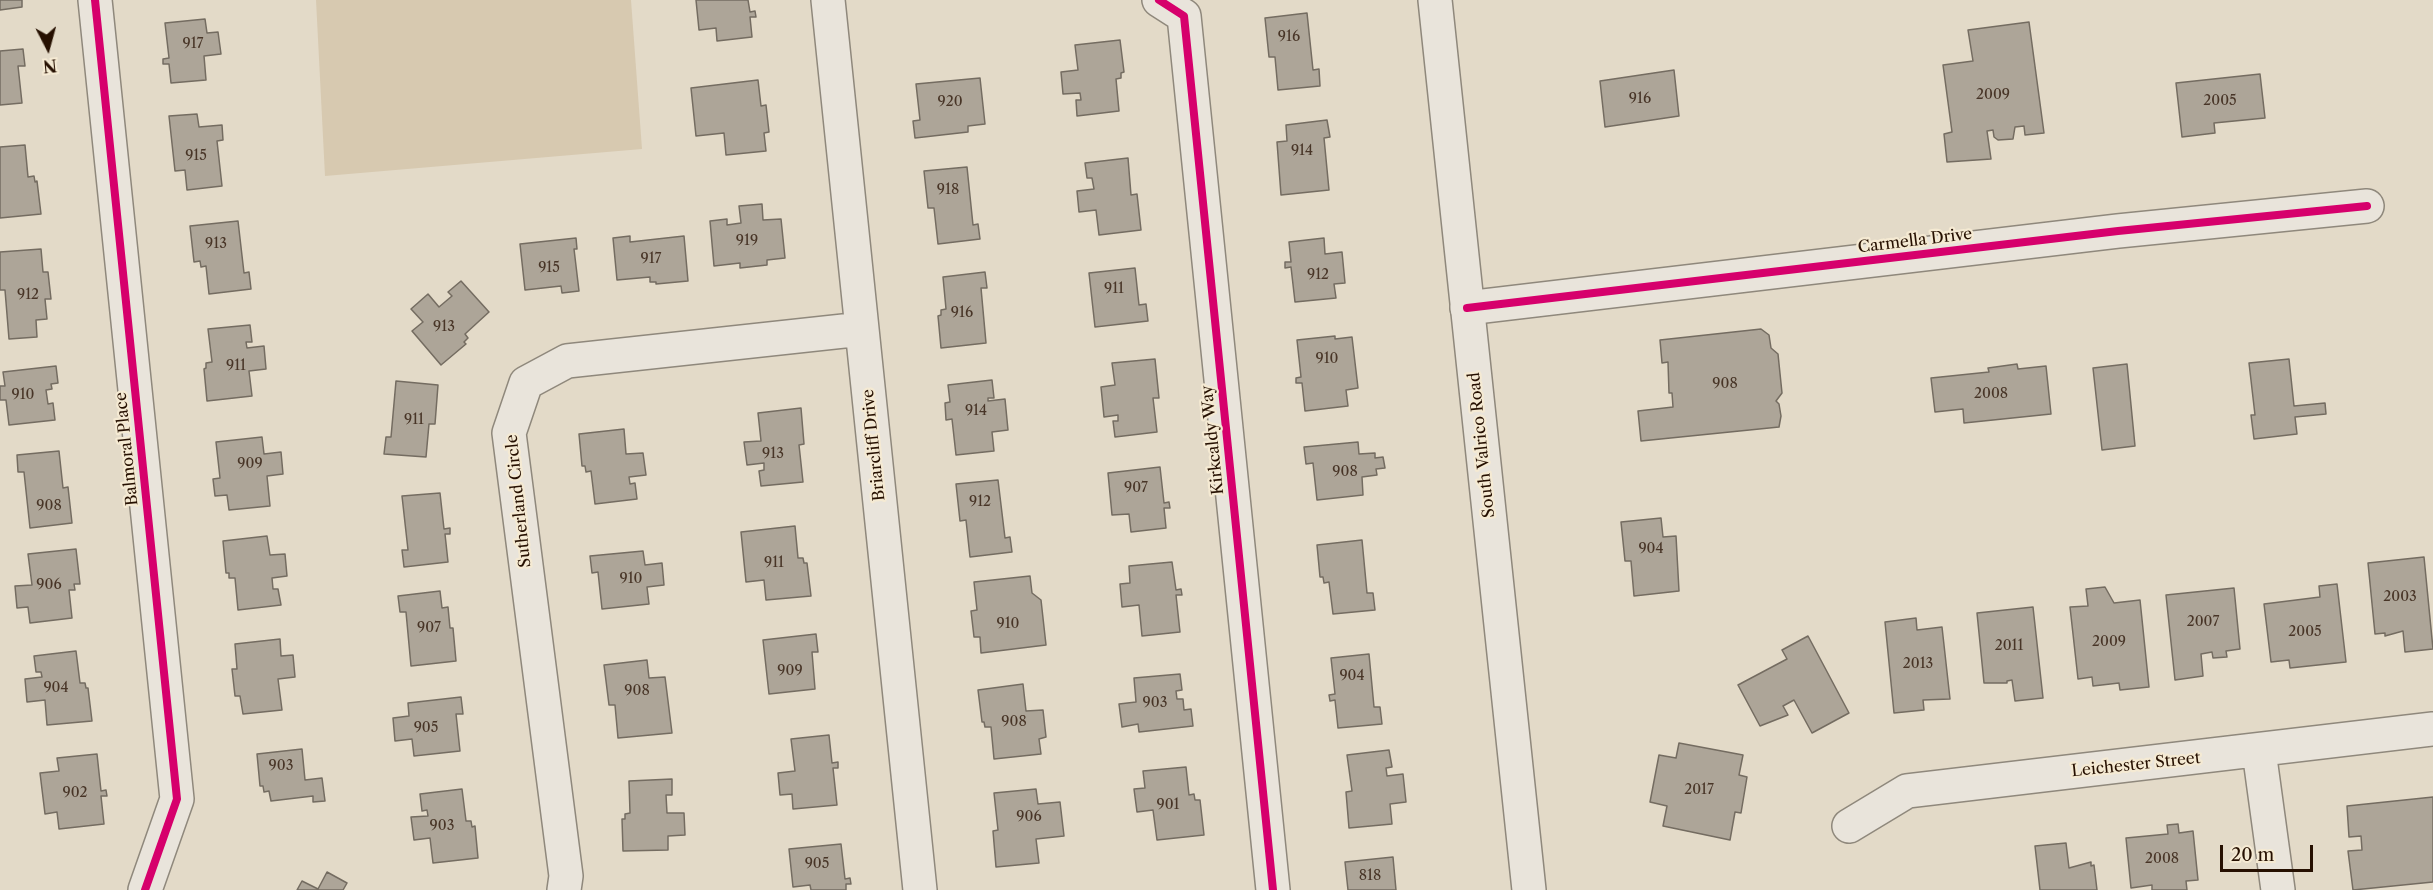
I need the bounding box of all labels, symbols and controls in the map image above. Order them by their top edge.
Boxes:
north arrow [18,18,78,78]
house number: 916 [1278,29,1300,45]
house number: 917 [183,36,203,52]
text: N [42,55,58,77]
house number: 2009 [1976,87,2010,103]
house number: 916 [1629,91,1651,107]
house number: 2005 [2203,93,2237,109]
house number: 920 [937,94,963,110]
house number: 914 [1291,143,1313,159]
house number: 915 [185,148,207,164]
house number: 918 [937,182,959,198]
street label: Carmella Drive [1857,224,1973,258]
house number: 919 [736,233,758,249]
house number: 913 [205,236,227,252]
house number: 917 [641,251,661,267]
house number: 915 [538,260,560,276]
house number: 912 [1307,267,1329,283]
house number: 911 [1104,281,1124,297]
house number: 912 [17,287,39,303]
house number: 916 [951,305,973,321]
house number: 913 [433,319,455,335]
house number: 910 [1316,351,1338,367]
house number: 911 [226,358,246,374]
street label: South Valrico Road [1465,371,1499,519]
house number: 908 [1712,376,1738,392]
street label: Kirkcaldy Way [1198,384,1228,496]
house number: 2008 [1974,386,2008,402]
house number: 910 [12,387,34,403]
street label: Briarcliff Drive [859,388,889,502]
street label: Balmoral Place [111,391,143,507]
house number: 914 [965,403,987,419]
house number: 911 [404,412,424,428]
street label: Sutherland Circle [502,433,536,569]
house number: 913 [762,446,784,462]
house number: 909 [237,456,263,472]
house number: 908 [1332,464,1358,480]
house number: 907 [1124,480,1148,496]
house number: 912 [969,494,991,510]
house number: 908 [36,498,62,514]
house number: 904 [1638,541,1664,557]
house number: 911 [764,555,784,571]
house number: 910 [620,571,642,587]
house number: 906 [36,577,62,593]
house number: 2003 [2383,589,2417,605]
house number: 2007 [2187,614,2219,630]
house number: 910 [997,616,1019,632]
house number: 907 [417,620,441,636]
house number: 2005 [2288,624,2322,640]
house number: 2009 [2092,634,2126,650]
house number: 2011 [1995,638,2023,654]
house number: 2013 [1903,656,1933,672]
house number: 909 [777,663,803,679]
house number: 904 [1339,668,1365,684]
house number: 904 [43,680,69,696]
house number: 908 [624,683,650,699]
house number: 903 [1143,695,1167,711]
house number: 908 [1001,714,1027,730]
house number: 905 [414,720,438,736]
street label: Leichester Street [2071,749,2201,781]
house number: 903 [269,758,293,774]
house number: 2017 [1684,782,1714,798]
house number: 902 [62,785,88,801]
house number: 901 [1157,797,1179,813]
house number: 906 [1016,809,1042,825]
house number: 903 [430,818,454,834]
scale bar [2223,833,2316,871]
text: 20 m [2231,844,2274,866]
house number: 2008 [2145,851,2179,867]
house number: 905 [805,856,829,872]
house number: 818 [1359,868,1381,884]

